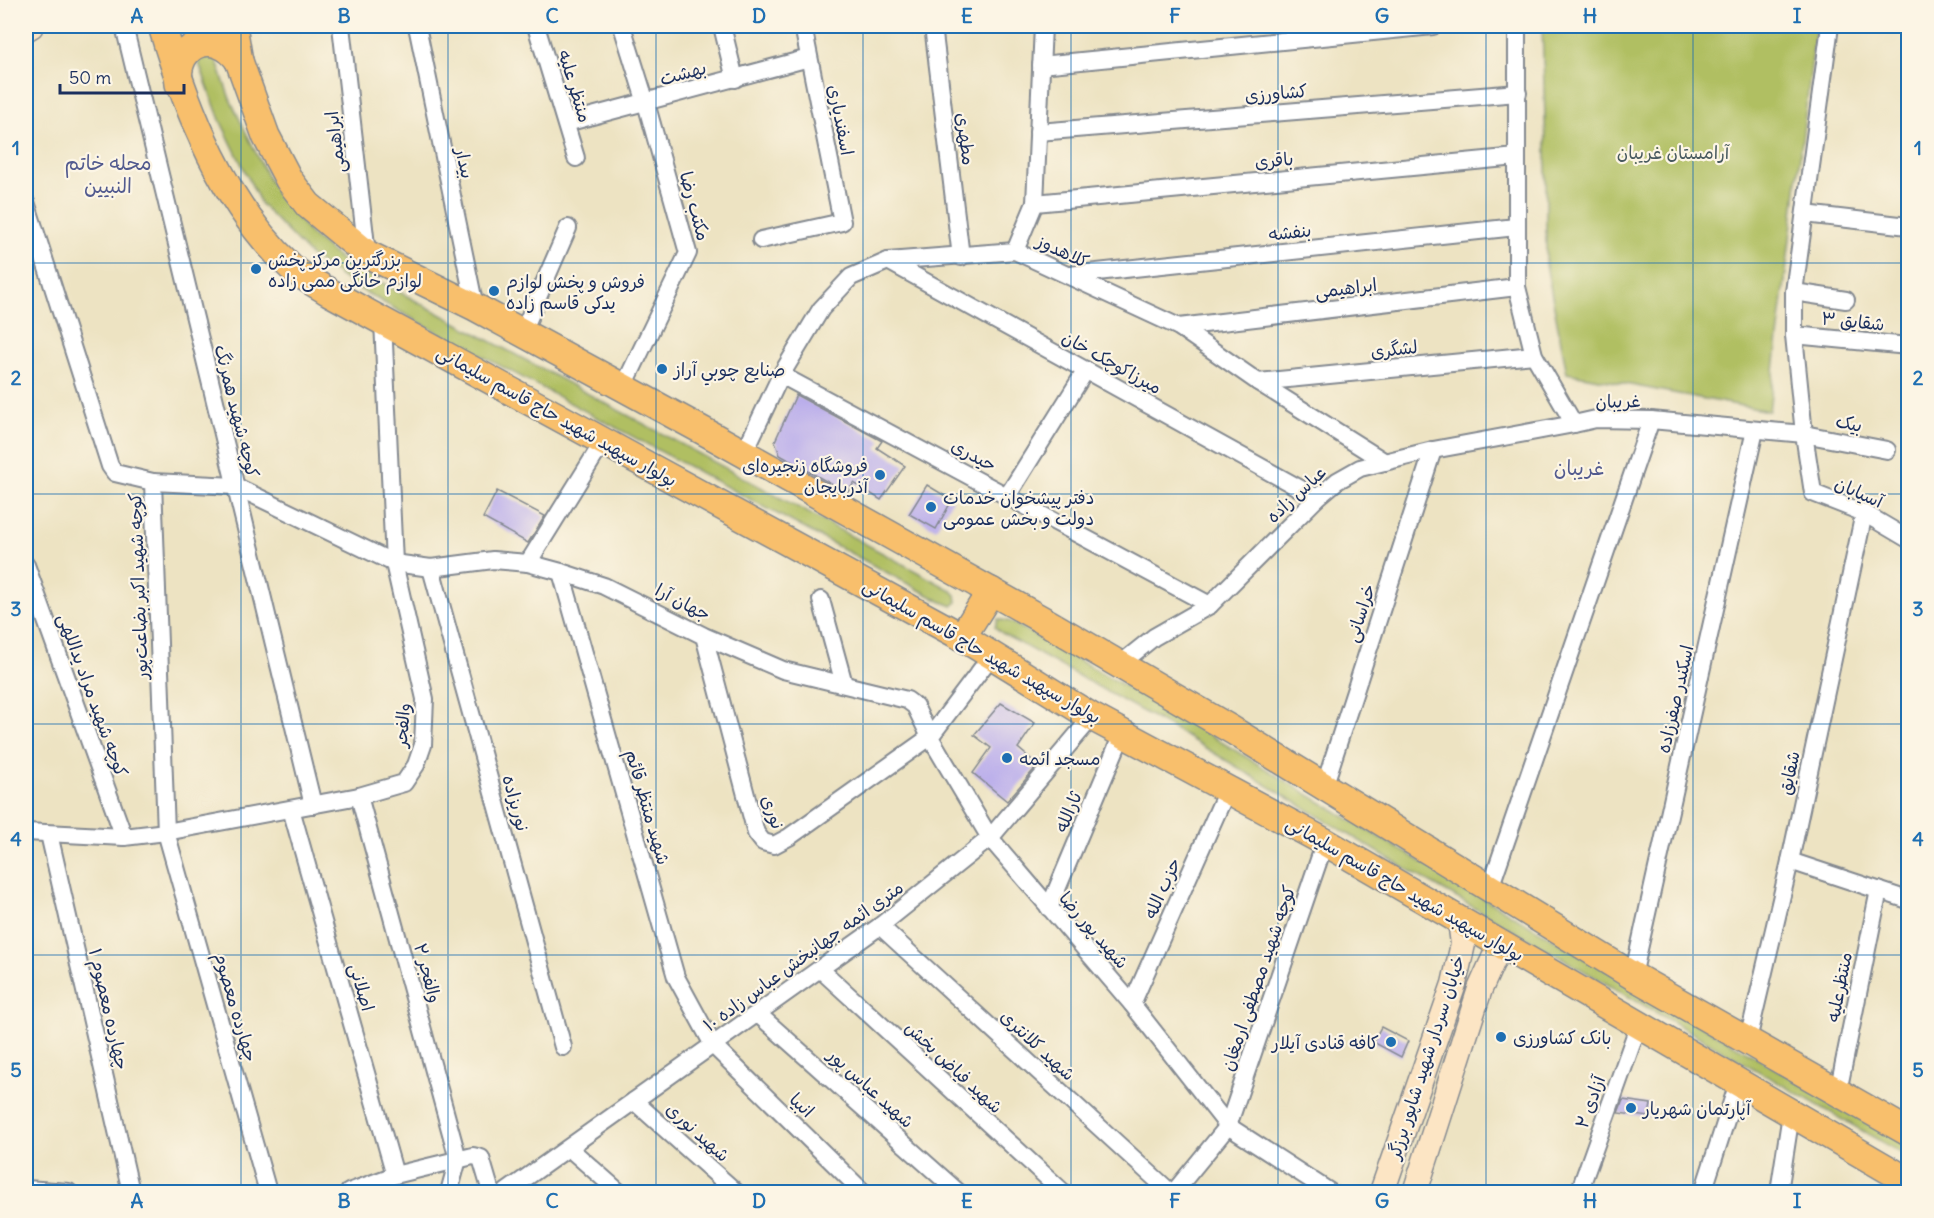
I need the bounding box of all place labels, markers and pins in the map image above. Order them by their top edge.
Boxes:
place label: بزرگترین مرکز پخش لوازم خانگی ممی زاده [268,248,422,295]
marker: بزرگترین مرکز پخش لوازم خانگی ممی زاده [249,262,263,276]
place label: فروش و پخش لوازم یدکی قاسم زاده [506,270,645,317]
marker: فروش و پخش لوازم یدکی قاسم زاده [487,284,501,298]
place label: صنايع چوبي آراز [672,358,785,386]
marker: صنايع چوبي آراز [655,362,669,376]
place label: فروشگاه زنجیره‌ای آذربایجان [742,454,870,498]
marker: فروشگاه زنجیره‌ای آذربایجان [873,468,887,482]
place label: دفتر پیشخوان خدمات دولت و بخش عمومی [943,486,1095,530]
marker: دفتر پیشخوان خدمات دولت و بخش عمومی [924,500,938,514]
place label: مسجد ائمه [1019,747,1100,770]
marker: مسجد ائمه [1000,751,1014,765]
place label: بانک کشاورزی [1513,1026,1612,1049]
marker: بانک کشاورزی [1494,1030,1508,1044]
place label: کافه قنادی آیلار [1270,1031,1379,1054]
marker: کافه قنادی آیلار [1384,1035,1398,1049]
place label: آپارتمان شهریار [1641,1097,1752,1121]
marker: آپارتمان شهریار [1624,1101,1638,1115]

